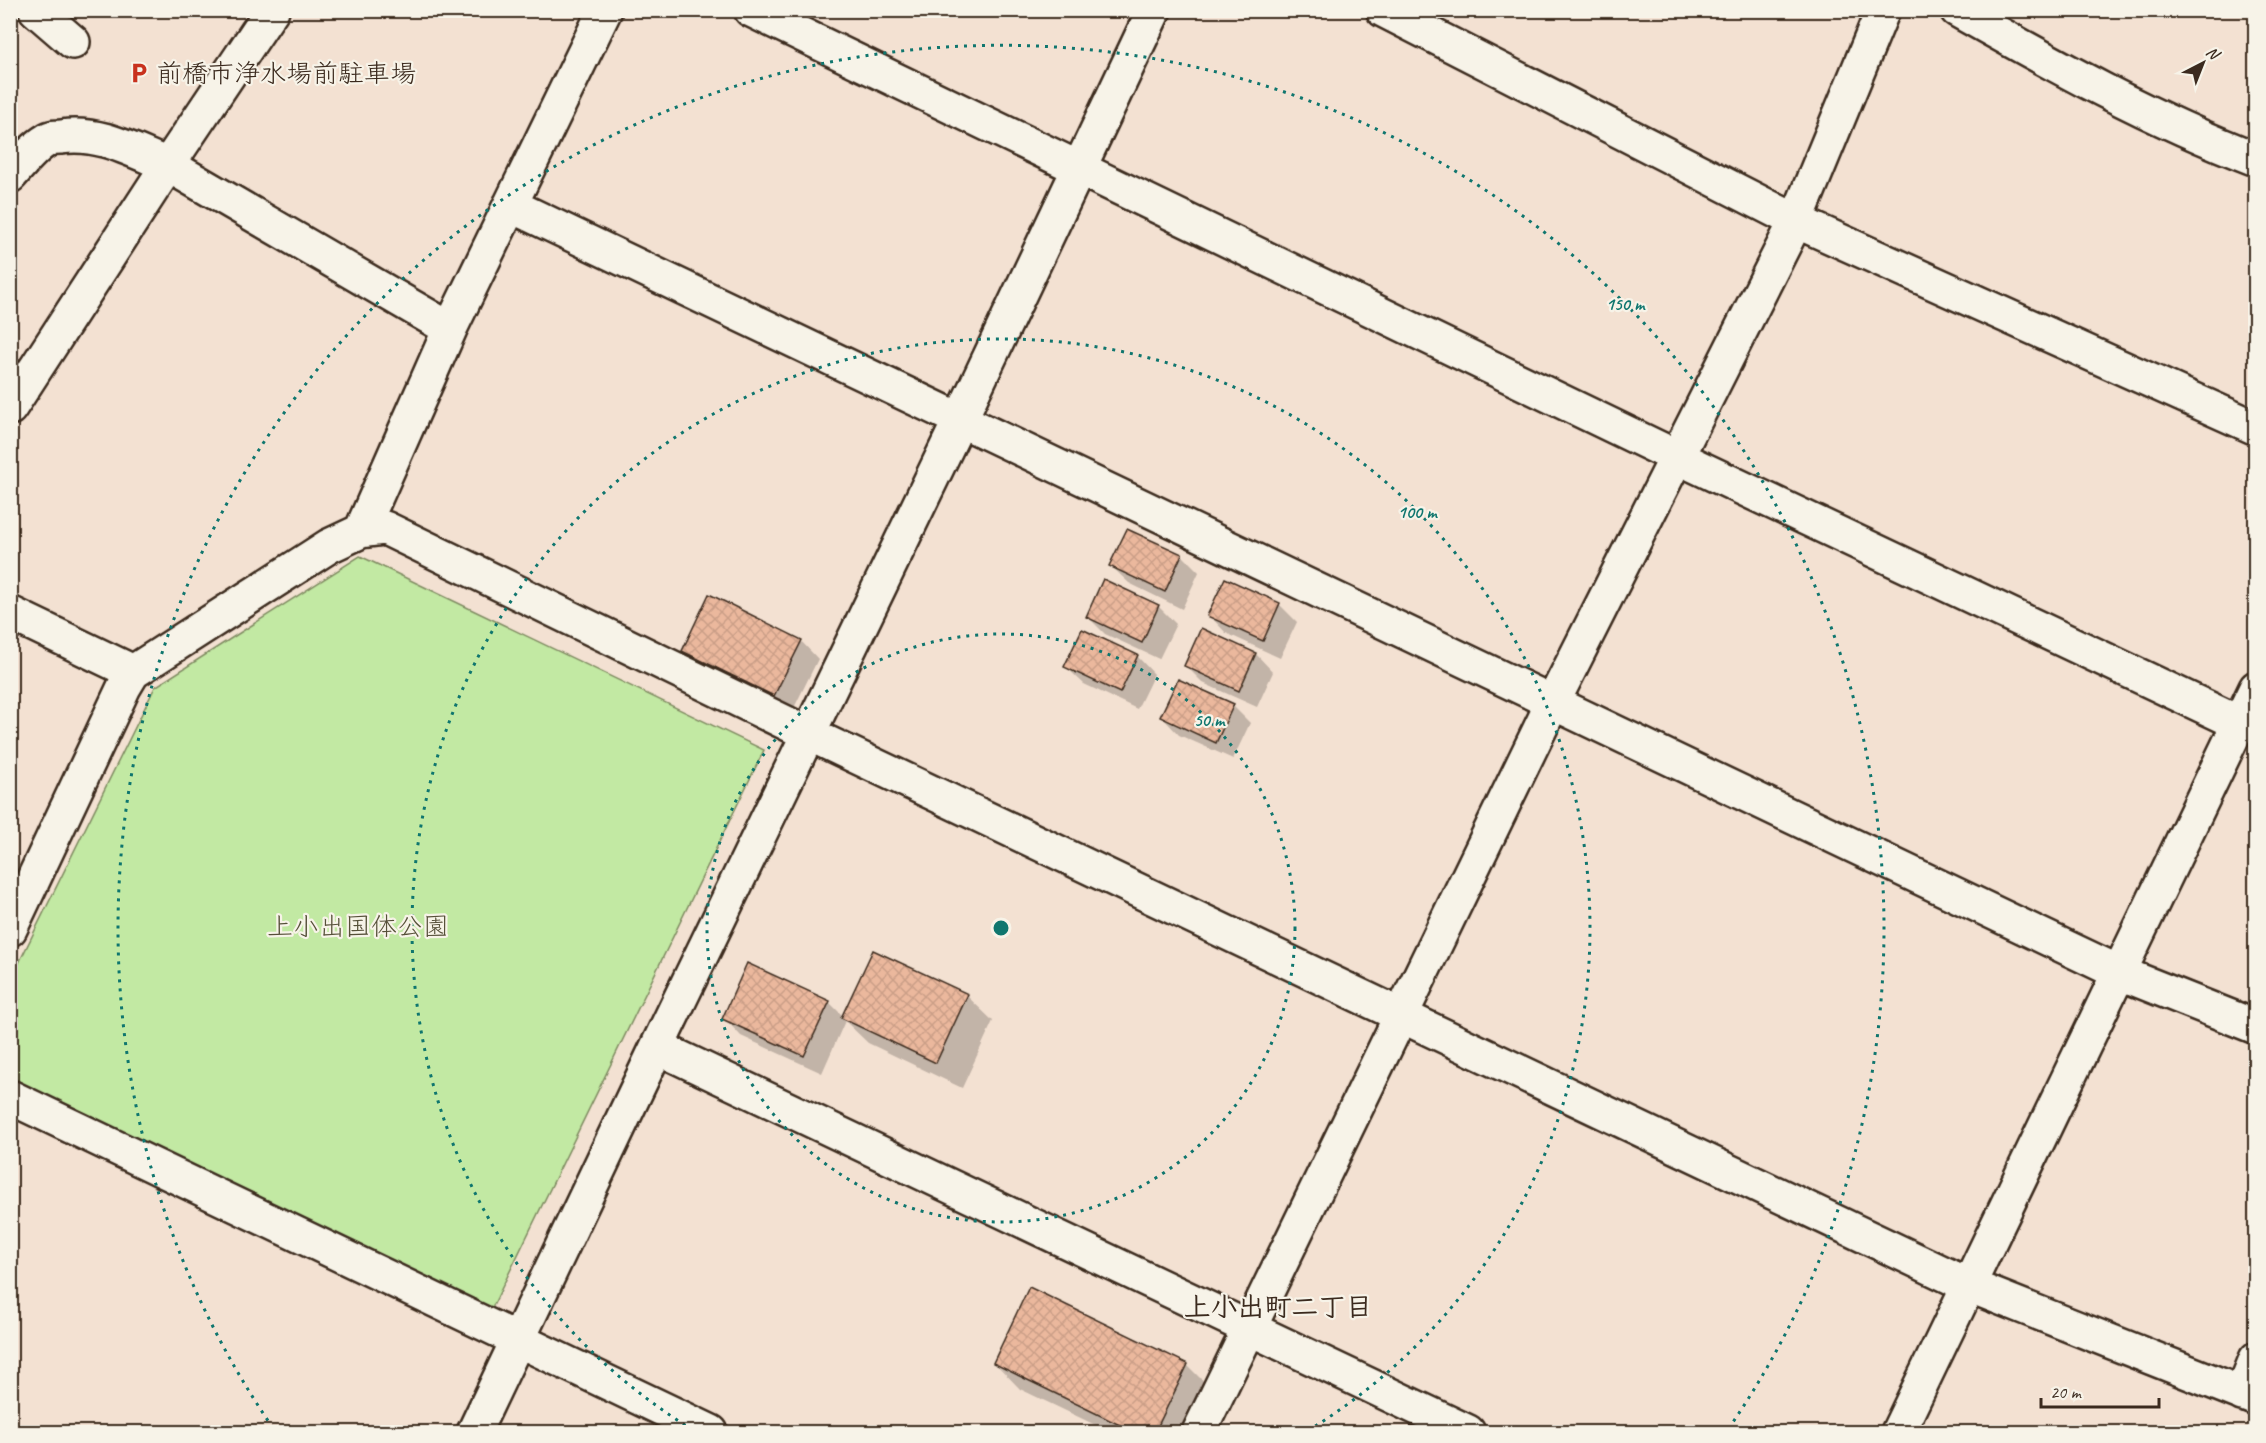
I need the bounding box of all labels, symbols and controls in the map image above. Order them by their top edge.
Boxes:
north arrow [2173,33,2233,93]
text: N [2202,42,2225,65]
place label: 前橋市浄水場前駐車場 [156,57,416,90]
parking icon: 前橋市浄水場前駐車場 [127,61,151,85]
text: 150 m [1606,293,1646,315]
text: 100 m [1398,501,1438,523]
text: 50 m [1194,709,1226,731]
park label: 上小出国体公園 [267,910,449,943]
centre of rings [991,918,1011,938]
district label: 上小出町二丁目 [1184,1290,1373,1324]
scale bar [2041,1371,2160,1409]
text: 20 m [2050,1381,2083,1403]

